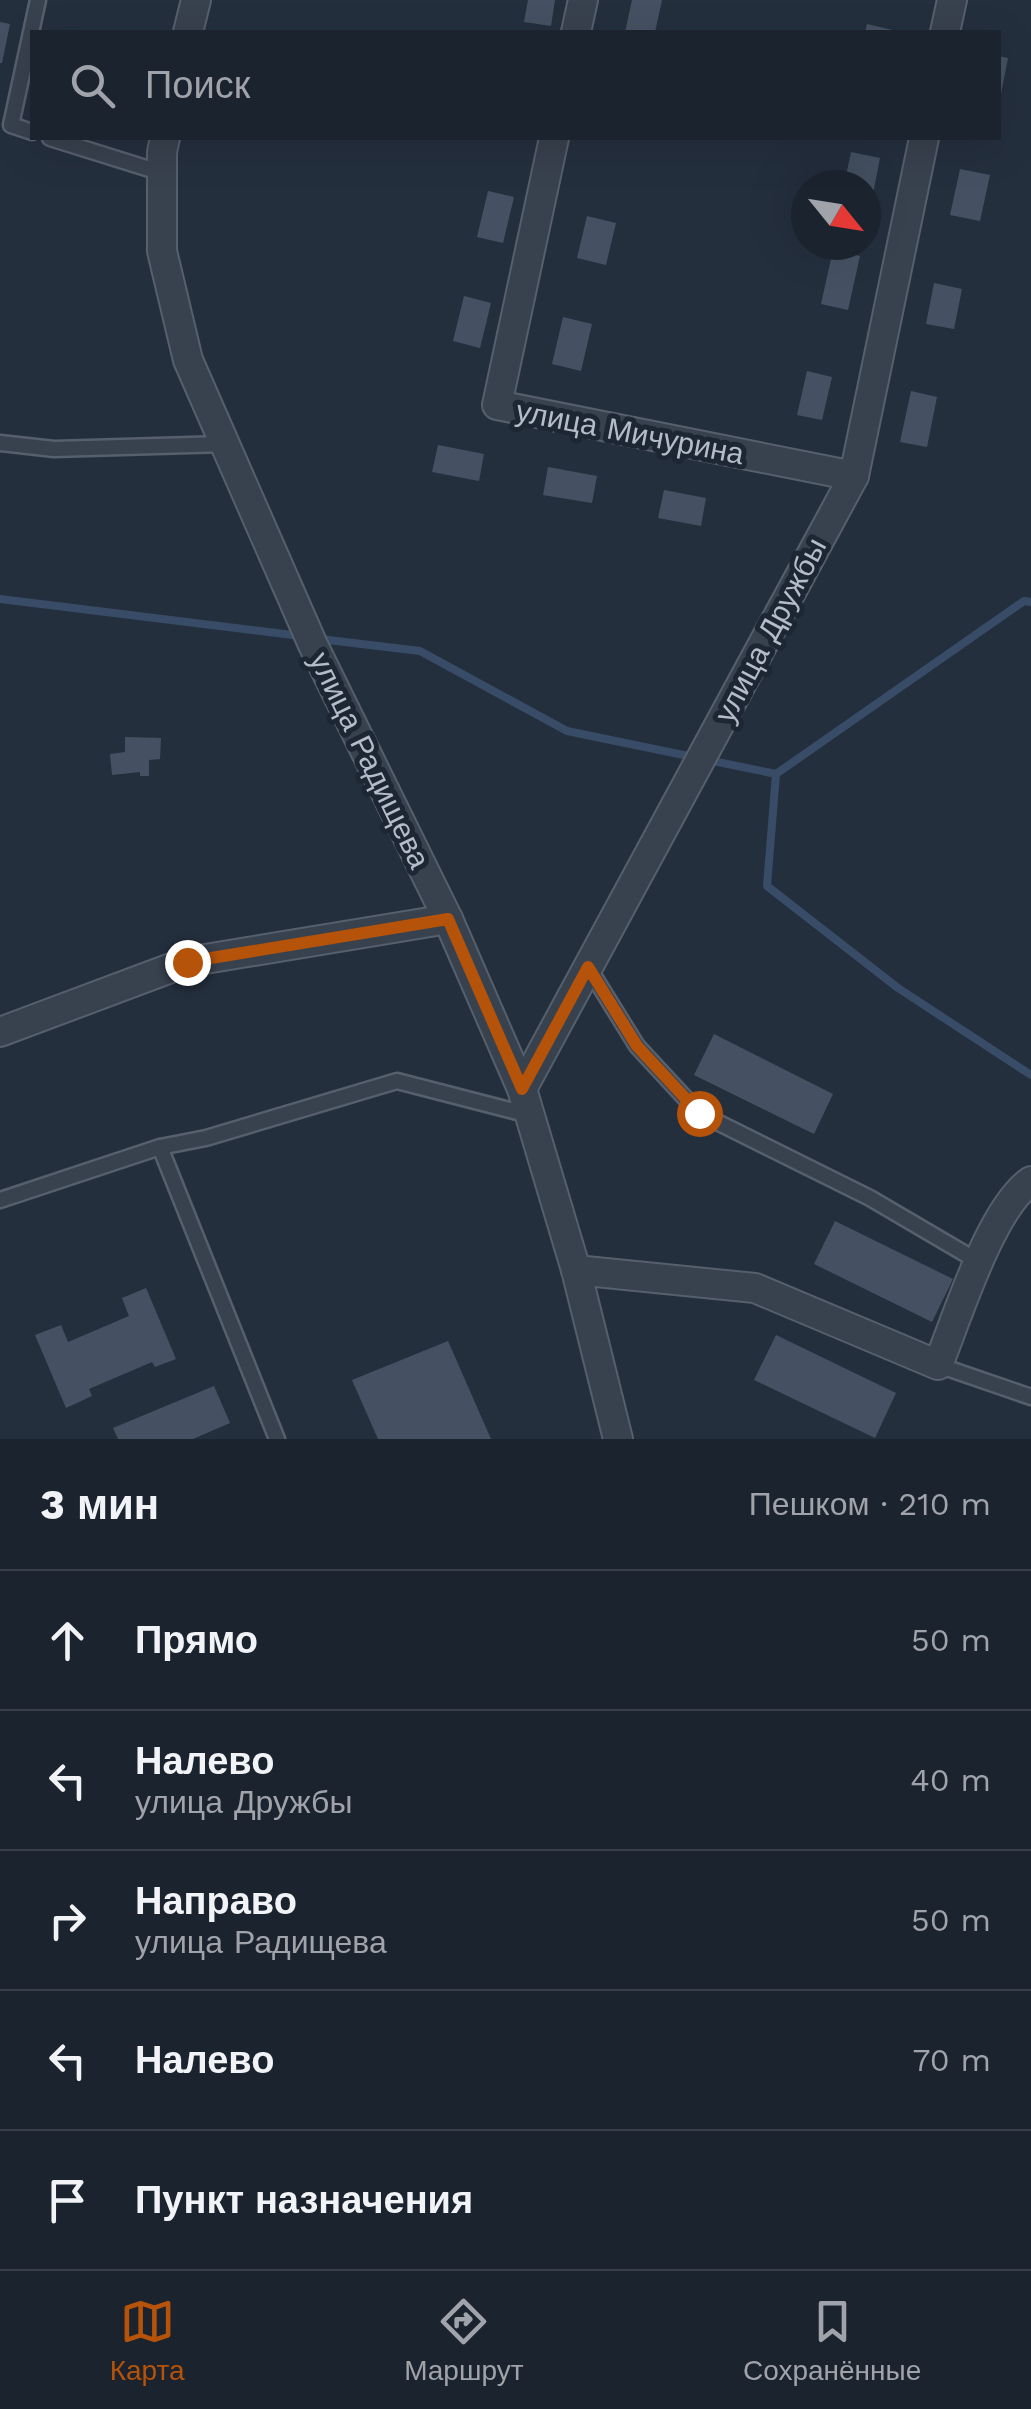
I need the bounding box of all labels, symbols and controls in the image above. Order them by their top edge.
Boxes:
search box [30,30,1001,140]
icon: search [65,58,120,113]
text: Поиск [145,63,250,107]
north arrow [791,170,881,260]
street label: улица Мичурина [513,393,747,471]
street label: улица Дружбы [707,532,833,728]
street label: улица Радищева [303,646,438,874]
route end [165,940,211,986]
route start [677,1091,723,1137]
text: 3 мин [40,1480,159,1529]
text: Пешком · 210 m [749,1485,991,1523]
icon: ahead [40,1613,95,1668]
text: Прямо [135,1618,258,1662]
text: 50 m [911,1621,991,1659]
text: Налево [135,1739,274,1783]
icon: left [40,1753,95,1808]
text: 40 m [910,1761,991,1799]
text: улица Дружбы [135,1783,352,1821]
text: Направо [135,1879,297,1923]
icon: right [40,1893,95,1948]
text: 50 m [911,1901,991,1939]
text: улица Радищева [135,1923,387,1961]
icon: left [40,2033,95,2088]
text: Налево [135,2038,274,2082]
text: 70 m [912,2041,991,2079]
icon: arrive [40,2173,95,2228]
text: Пункт назначения [135,2178,473,2222]
tab: Карта [110,2294,185,2387]
tab: Маршрут [404,2294,523,2387]
tab: Сохранённые [743,2294,921,2387]

